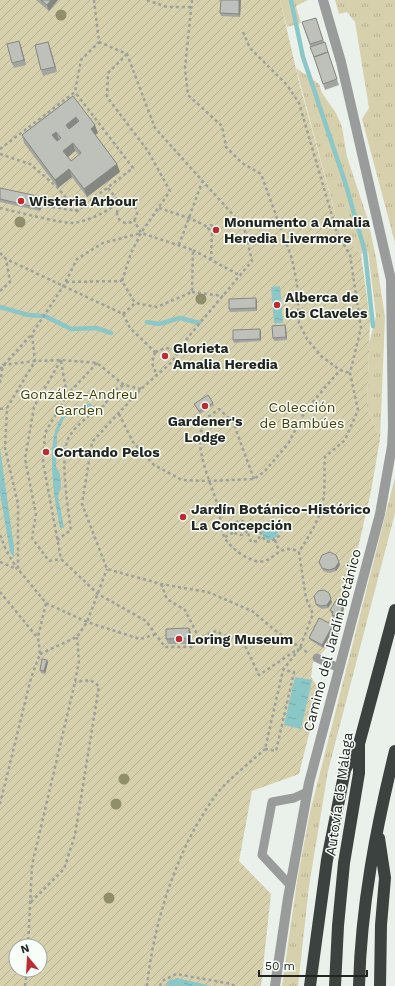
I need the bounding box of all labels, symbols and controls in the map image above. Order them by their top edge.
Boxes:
place label: Wisteria Arbour [29,193,138,209]
marker: Wisteria Arbour [16,196,26,206]
place label: Monumento a Amalia Heredia Livermore [224,214,371,246]
marker: Monumento a Amalia Heredia Livermore [211,225,221,235]
place label: Alberca de los Claveles [285,289,368,321]
marker: Alberca de los Claveles [272,300,282,310]
place label: Glorieta Amalia Heredia [173,340,279,372]
marker: Glorieta Amalia Heredia [160,351,170,361]
park label: González-Andreu Garden [20,386,138,418]
park label: Colección de Bambúes [260,399,344,431]
marker: Gardener's Lodge [200,401,210,411]
place label: Gardener's Lodge [168,413,243,445]
place label: Cortando Pelos [54,444,160,460]
marker: Cortando Pelos [41,447,51,457]
place label: Jardín Botánico-Histórico La Concepción [191,501,371,533]
marker: Jardín Botánico-Histórico La Concepción [178,512,188,522]
street label: Camino del Jardín Botánico [300,547,364,733]
place label: Loring Museum [187,631,293,647]
marker: Loring Museum [174,634,184,644]
street label: Autovía de Málaga [322,731,356,857]
north arrow [8,938,48,978]
text: N [19,942,31,956]
scale bar [259,952,367,978]
text: 50 m [265,959,295,973]

